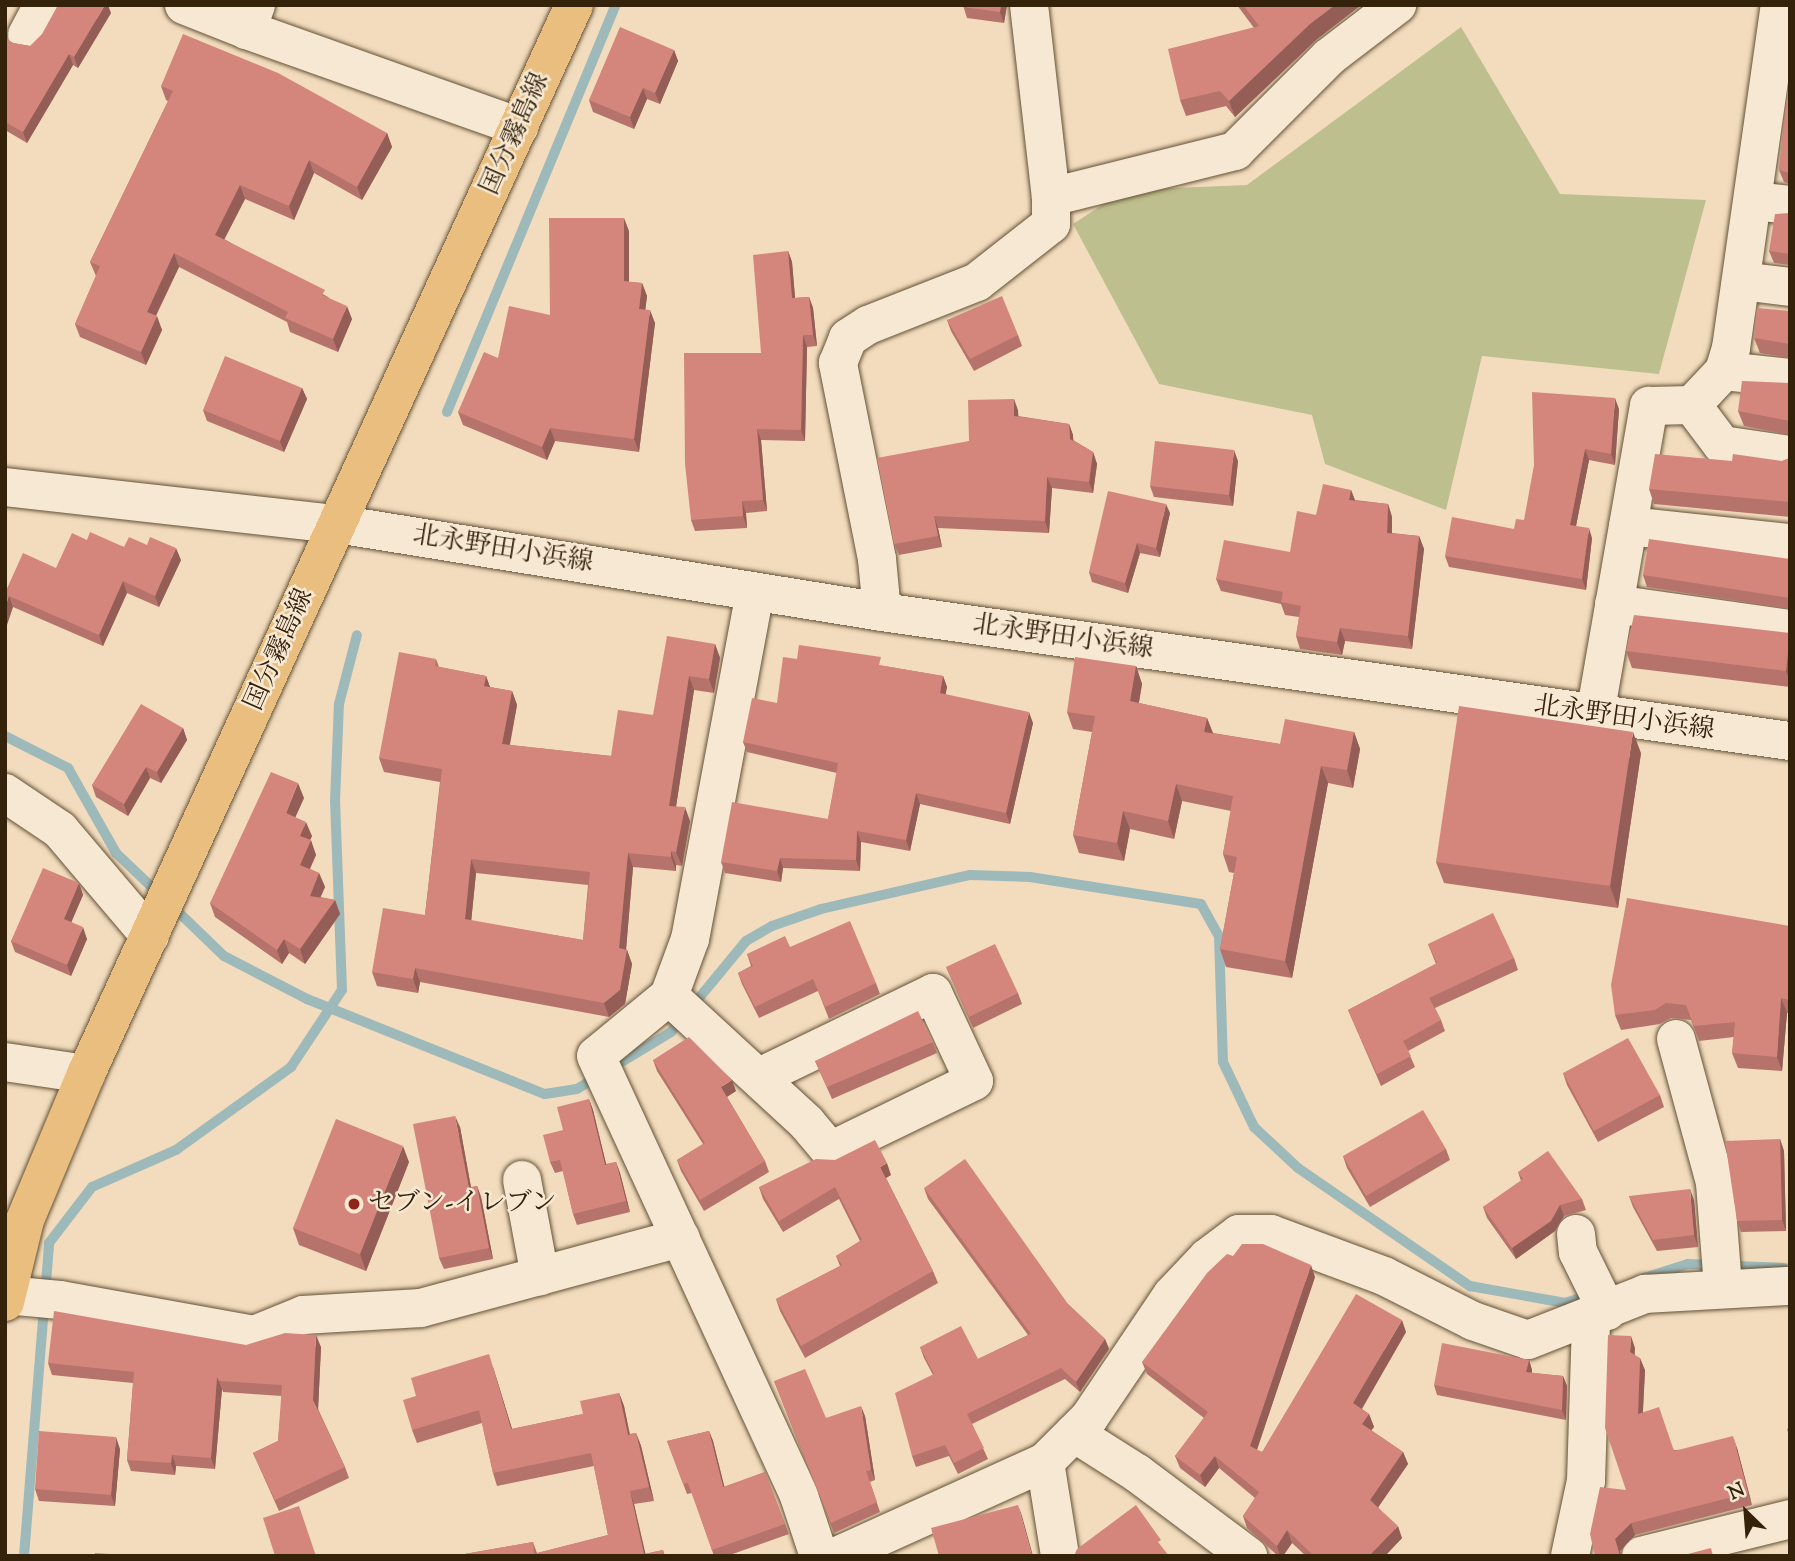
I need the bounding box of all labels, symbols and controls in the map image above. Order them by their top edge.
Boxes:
street label: 国分霧島線 [475,68,557,200]
street label: 北永野田小浜線 [411,520,595,580]
street label: 国分霧島線 [239,584,321,716]
street label: 北永野田小浜線 [971,610,1155,666]
street label: 北永野田小浜線 [1532,691,1716,747]
place label: セブン-イレブン [368,1188,559,1220]
marker: セブン-イレブン [346,1196,362,1212]
north arrow [1711,1477,1781,1547]
text: N [1724,1477,1749,1508]

